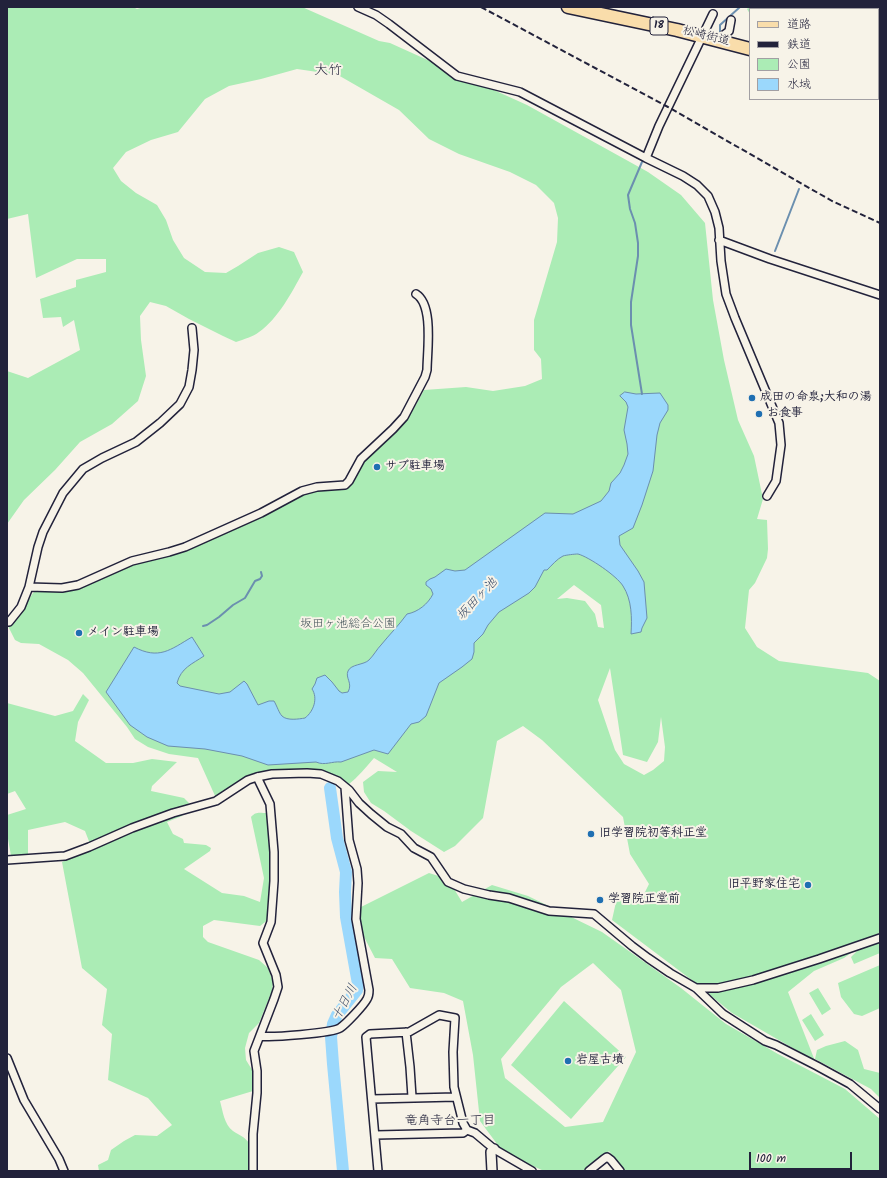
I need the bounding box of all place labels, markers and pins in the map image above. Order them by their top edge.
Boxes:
place label: 成田の命泉;大和の湯 [760,391,872,405]
marker: 成田の命泉;大和の湯 [747,393,757,403]
place label: お食事 [767,407,803,421]
marker: お食事 [754,409,764,419]
place label: サブ駐車場 [385,460,445,474]
marker: サブ駐車場 [372,462,382,472]
place label: メイン駐車場 [87,626,159,640]
marker: メイン駐車場 [74,628,84,638]
place label: 旧学習院初等科正堂 [599,827,707,841]
marker: 旧学習院初等科正堂 [586,829,596,839]
place label: 旧平野家住宅 [728,878,800,892]
marker: 旧平野家住宅 [803,880,813,890]
place label: 学習院正堂前 [608,893,680,907]
marker: 学習院正堂前 [595,895,605,905]
place label: 岩屋古墳 [576,1054,624,1068]
marker: 岩屋古墳 [563,1056,573,1066]

